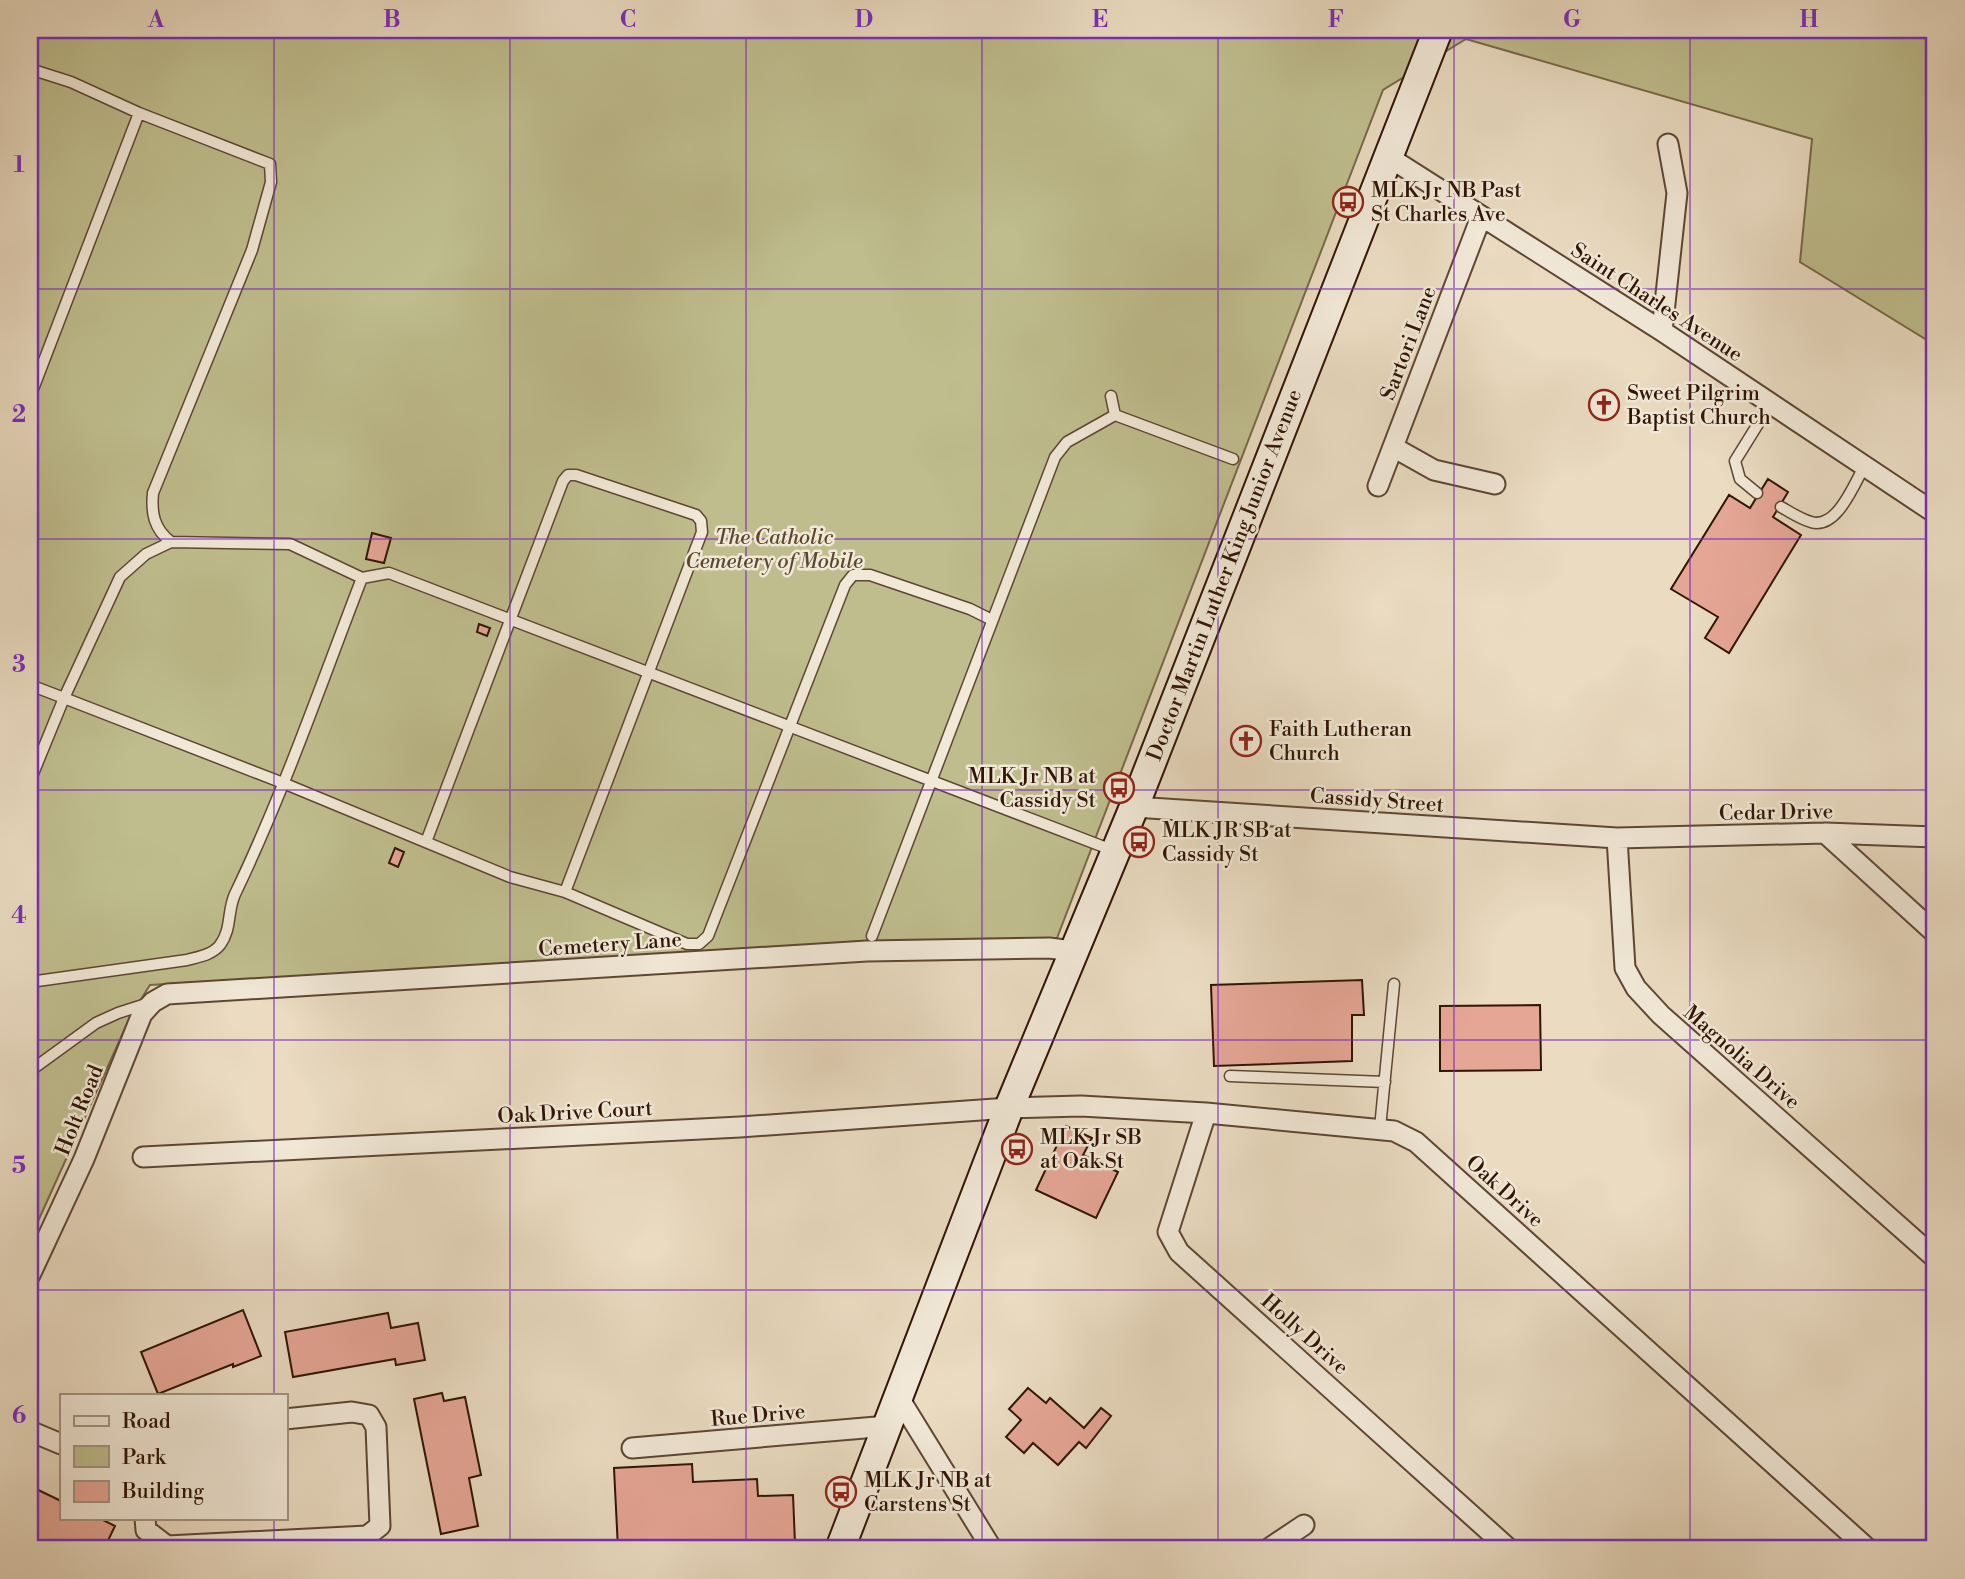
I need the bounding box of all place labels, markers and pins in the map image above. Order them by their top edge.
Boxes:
place label: MLK Jr NB Past St Charles Ave [1371,178,1522,228]
bus stop icon: MLK Jr NB Past St Charles Ave [1331,185,1365,219]
place label: Sweet Pilgrim Baptist Church [1626,381,1771,431]
church icon: Sweet Pilgrim Baptist Church [1587,388,1621,422]
place label: Faith Lutheran Church [1269,717,1413,767]
church icon: Faith Lutheran Church [1229,724,1263,758]
place label: MLK Jr NB at Cassidy St [968,764,1097,814]
bus stop icon: MLK Jr NB at Cassidy St [1102,771,1136,805]
place label: MLK JR SB at Cassidy St [1162,818,1292,868]
bus stop icon: MLK JR SB at Cassidy St [1122,825,1156,859]
place label: MLK Jr SB at Oak St [1040,1125,1142,1175]
bus stop icon: MLK Jr SB at Oak St [1000,1132,1034,1166]
place label: MLK Jr NB at Carstens St [864,1468,992,1518]
bus stop icon: MLK Jr NB at Carstens St [824,1475,858,1509]

